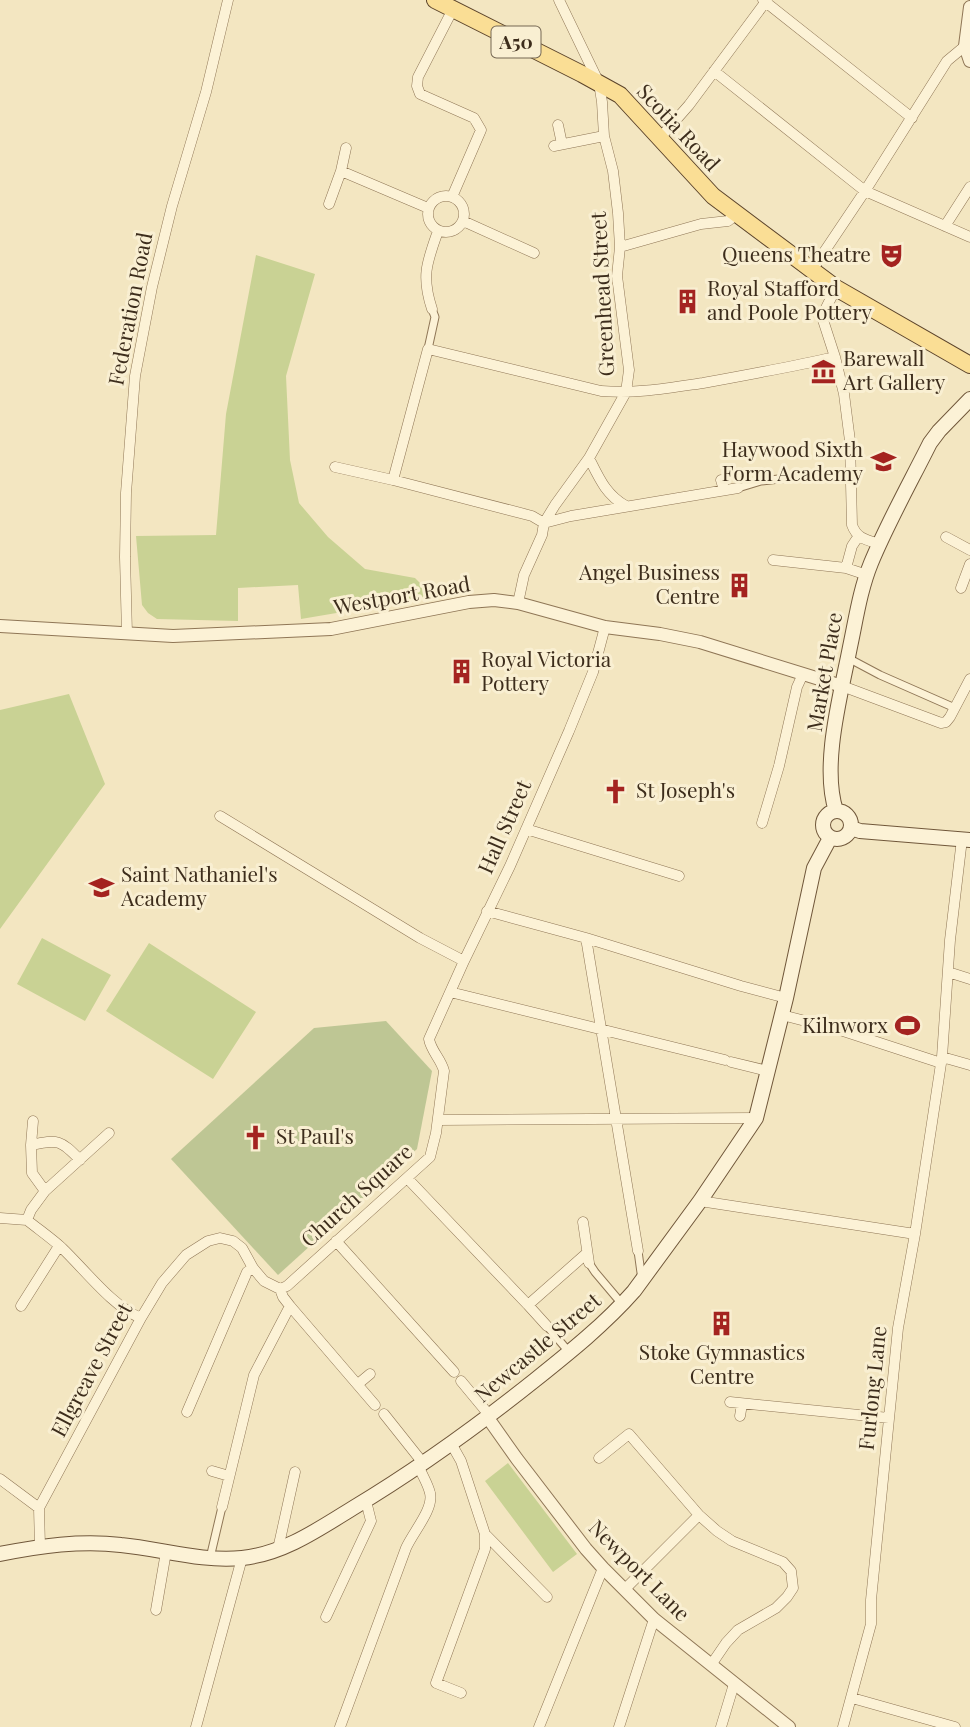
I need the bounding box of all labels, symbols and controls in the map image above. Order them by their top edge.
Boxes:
road number: A50 [491,26,540,58]
street label: Scotia Road [632,77,727,176]
street label: Greenhead Street [583,211,619,377]
street label: Federation Road [100,230,158,388]
place label: Queens Theatre [722,239,871,267]
theatre icon: Queens Theatre [877,241,905,269]
place label: Royal Stafford and Poole Pottery [707,273,872,325]
building icon: Royal Stafford and Poole Pottery [673,287,701,315]
place label: Barewall Art Gallery [842,343,946,395]
museum icon: Barewall Art Gallery [809,357,837,385]
place label: Haywood Sixth Form Academy [722,434,864,486]
school or university icon: Haywood Sixth Form Academy [869,448,897,476]
place label: Angel Business Centre [578,557,720,609]
street label: Westport Road [330,568,472,620]
building icon: Angel Business Centre [726,571,754,599]
street label: Market Place [799,610,847,734]
place label: Royal Victoria Pottery [481,644,612,696]
building icon: Royal Victoria Pottery [447,658,475,686]
street label: Hall Street [470,774,537,878]
place label: St Joseph's [636,775,735,803]
church icon: St Joseph's [602,777,630,805]
place label: Saint Nathaniel's Academy [120,859,278,911]
school or university icon: Saint Nathaniel's Academy [87,873,115,901]
place label: Kilnworx [802,1010,888,1038]
sports icon: Kilnworx [894,1012,922,1040]
place label: St Paul's [276,1121,354,1149]
church icon: St Paul's [242,1123,270,1151]
street label: Church Square [294,1137,417,1252]
street label: Newcastle Street [468,1285,606,1407]
street label: Ellgreave Street [43,1297,138,1441]
building icon: Stoke Gymnastics Centre [708,1310,736,1338]
street label: Furlong Lane [851,1324,891,1451]
place label: Stoke Gymnastics Centre [639,1337,805,1389]
street label: Newport Lane [584,1513,697,1626]

